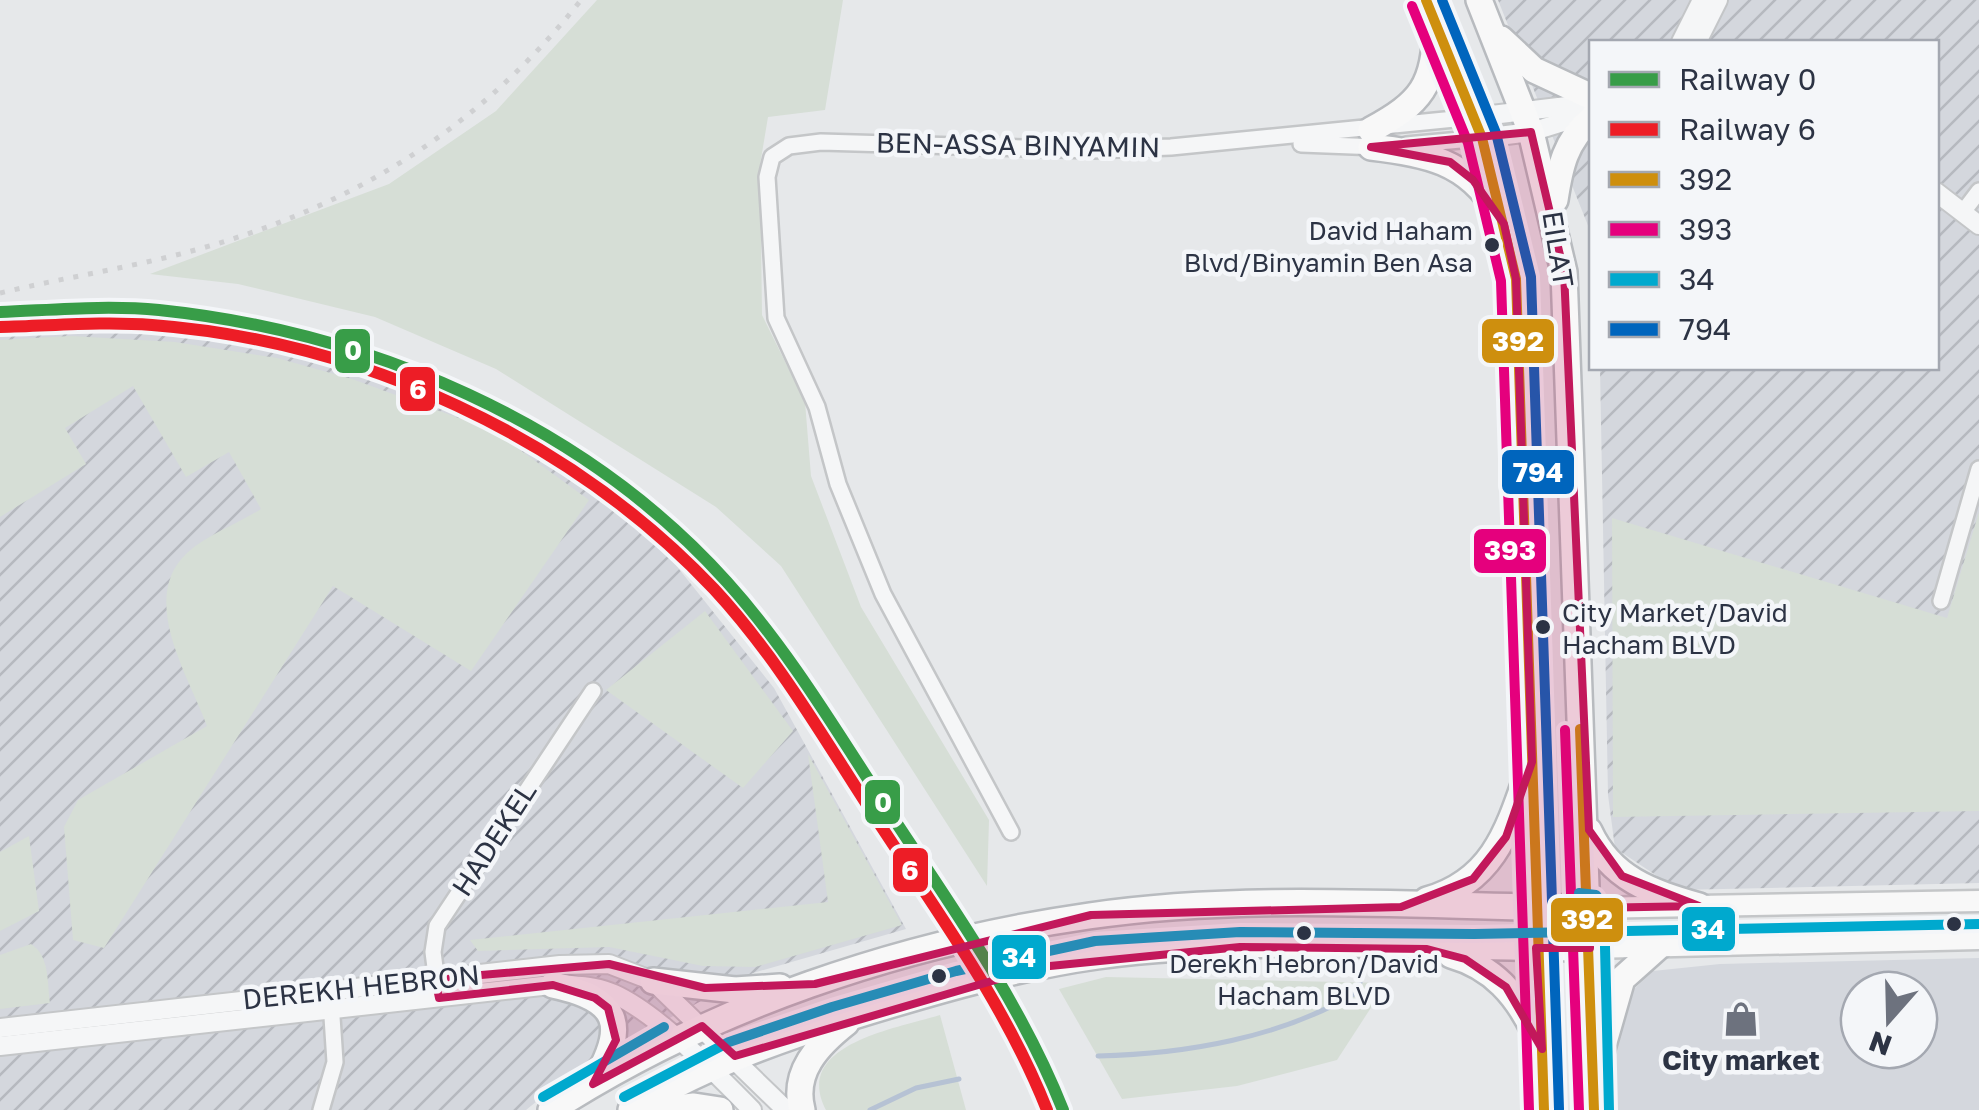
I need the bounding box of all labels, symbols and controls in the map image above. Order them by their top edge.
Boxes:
legend [1589,40,1939,370]
text: Railway 0 [1679,61,1816,97]
text: Railway 6 [1679,111,1816,147]
street label: BEN-ASSA BINYAMIN [876,126,1160,163]
text: 392 [1679,161,1732,197]
street label: EILAT [1536,209,1581,289]
text: 393 [1679,211,1732,247]
place label: David Haham Blvd/Binyamin Ben Asa [1184,215,1473,278]
marker: David Haham Blvd/Binyamin Ben Asa [1482,235,1502,255]
text: 34 [1679,261,1715,297]
text: 794 [1679,311,1731,347]
line badge: 392 [1480,317,1556,365]
text: 392 [1492,324,1544,357]
line badge: 0 [333,327,372,375]
text: 0 [344,333,362,366]
line badge: 6 [398,365,437,413]
text: 6 [409,372,427,405]
line badge: 794 [1500,448,1576,496]
text: 794 [1513,455,1563,488]
line badge: 393 [1472,527,1548,575]
text: 393 [1484,533,1536,566]
place label: City Market/David Hacham BLVD [1562,597,1788,660]
marker: City Market/David Hacham BLVD [1533,617,1553,637]
street label: HADEKEL [445,776,543,902]
line badge: 0 [863,778,902,826]
text: 0 [874,785,892,818]
line badge: 6 [891,846,930,894]
text: 6 [901,853,919,886]
line badge: 392 [1549,896,1625,944]
text: 392 [1561,902,1613,935]
line badge: 34 [1680,905,1737,953]
text: 34 [1691,912,1725,945]
unlabelled marker [1944,914,1964,934]
marker: Derekh Hebron/David Hacham BLVD [1294,923,1314,943]
line badge: 34 [990,933,1048,981]
text: 34 [1002,940,1036,973]
place label: Derekh Hebron/David Hacham BLVD [1169,948,1439,1011]
street label: DEREKH HEBRON [241,958,481,1015]
unlabelled marker [929,966,949,986]
north arrow [1839,970,1939,1070]
shop icon: City market [1722,1000,1760,1038]
text: N [1865,1025,1896,1063]
place label: City market [1662,1043,1820,1076]

